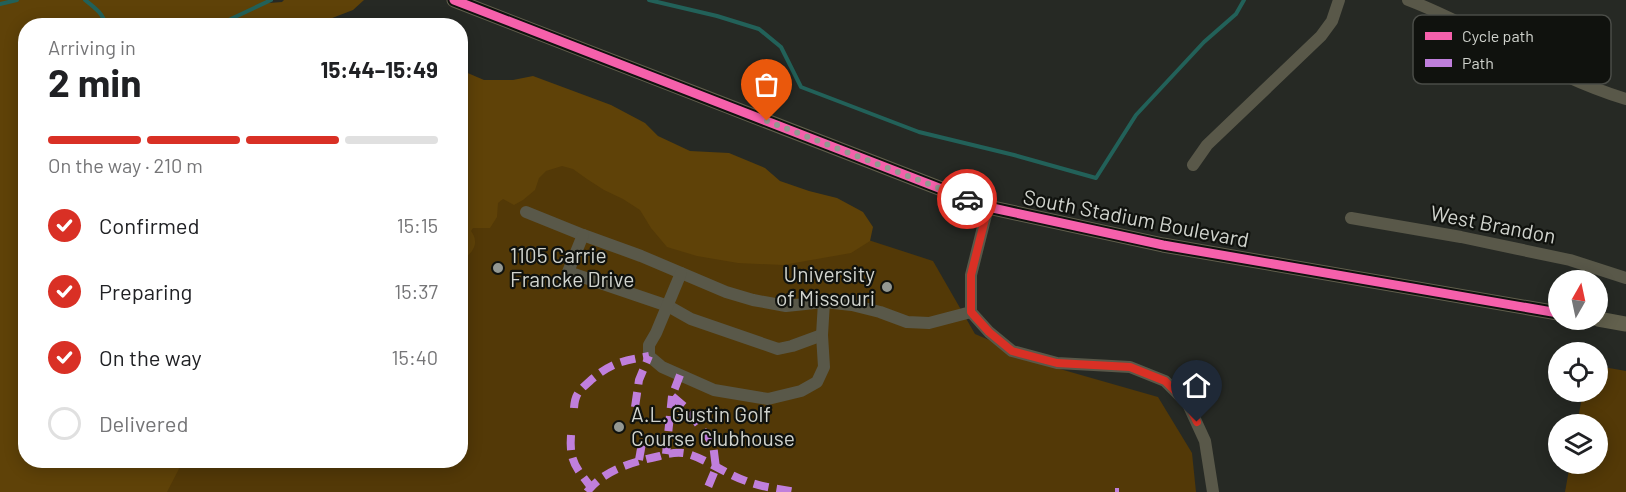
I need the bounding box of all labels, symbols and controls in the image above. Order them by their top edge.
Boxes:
legend [1413,15,1611,84]
text: Cycle path [1462,26,1534,45]
text: Arriving in [48,35,136,59]
text: Path [1462,53,1494,72]
text: 15:44–15:49 [321,56,438,82]
text: 2 min [48,58,141,105]
pin [741,59,792,121]
icon: bag [750,68,783,101]
text: On the way · 210 m [48,153,203,177]
courier [937,169,997,229]
icon: car [951,183,984,216]
street label: South Stadium Boulevard [1021,183,1251,252]
street label: West Brandon [1428,199,1558,248]
icon: check [48,209,81,242]
text: Confirmed [99,212,199,238]
text: 15:15 [397,213,438,237]
place label: 1105 Carrie Francke Drive [510,242,634,291]
marker: 1105 Carrie Francke Drive [491,261,505,275]
place label: University of Missouri [776,261,875,310]
north arrow [1548,270,1608,330]
map controls [1548,270,1608,474]
icon: check [48,275,81,308]
text: Preparing [99,278,192,304]
text: 15:37 [394,279,438,303]
marker: University of Missouri [880,280,894,294]
icon: check [48,341,81,374]
button: locate [1548,342,1608,402]
text: On the way [99,344,202,370]
text: 15:40 [392,345,438,369]
pin [1171,360,1222,422]
icon: home [1180,369,1213,402]
place label: A.L. Gustin Golf Course Clubhouse [631,401,795,450]
text: Delivered [99,410,188,436]
button: layers [1548,414,1608,474]
marker: A.L. Gustin Golf Course Clubhouse [612,420,626,434]

